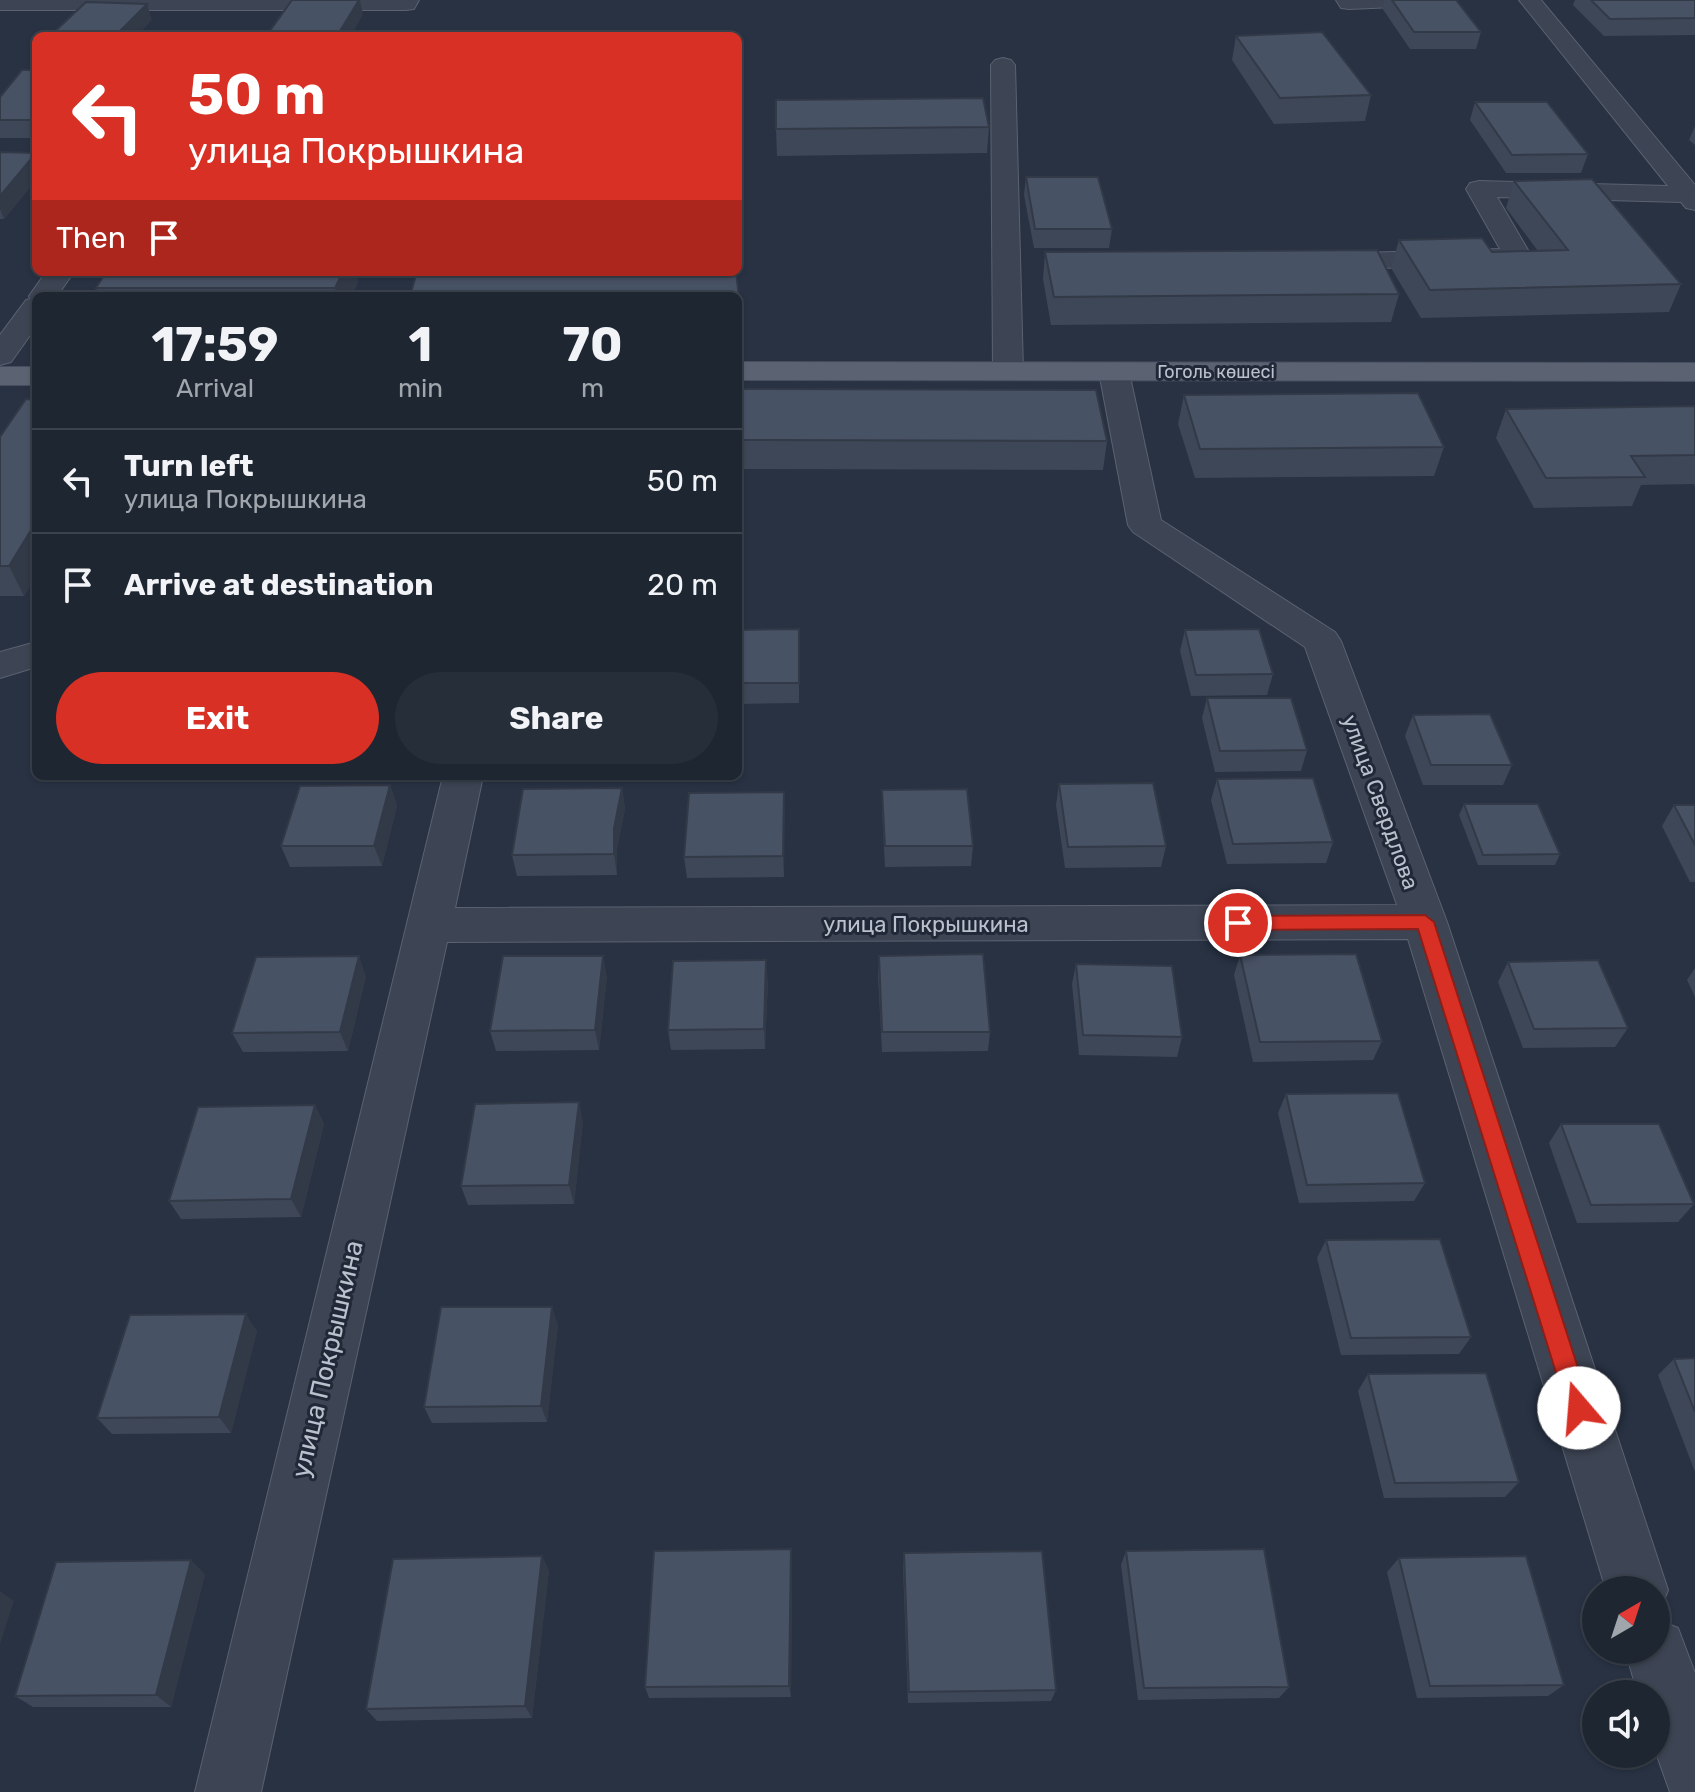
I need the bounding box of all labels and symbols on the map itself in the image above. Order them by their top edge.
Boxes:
street label: Гоголь көшесі [1157,361,1275,383]
street label: улица Свердлова [1336,711,1425,893]
pin [1204,889,1272,957]
street label: улица Покрышкина [823,911,1029,938]
street label: улица Покрышкина [285,1237,370,1481]
position arrow [1537,1366,1621,1450]
north arrow [1582,1576,1670,1664]

